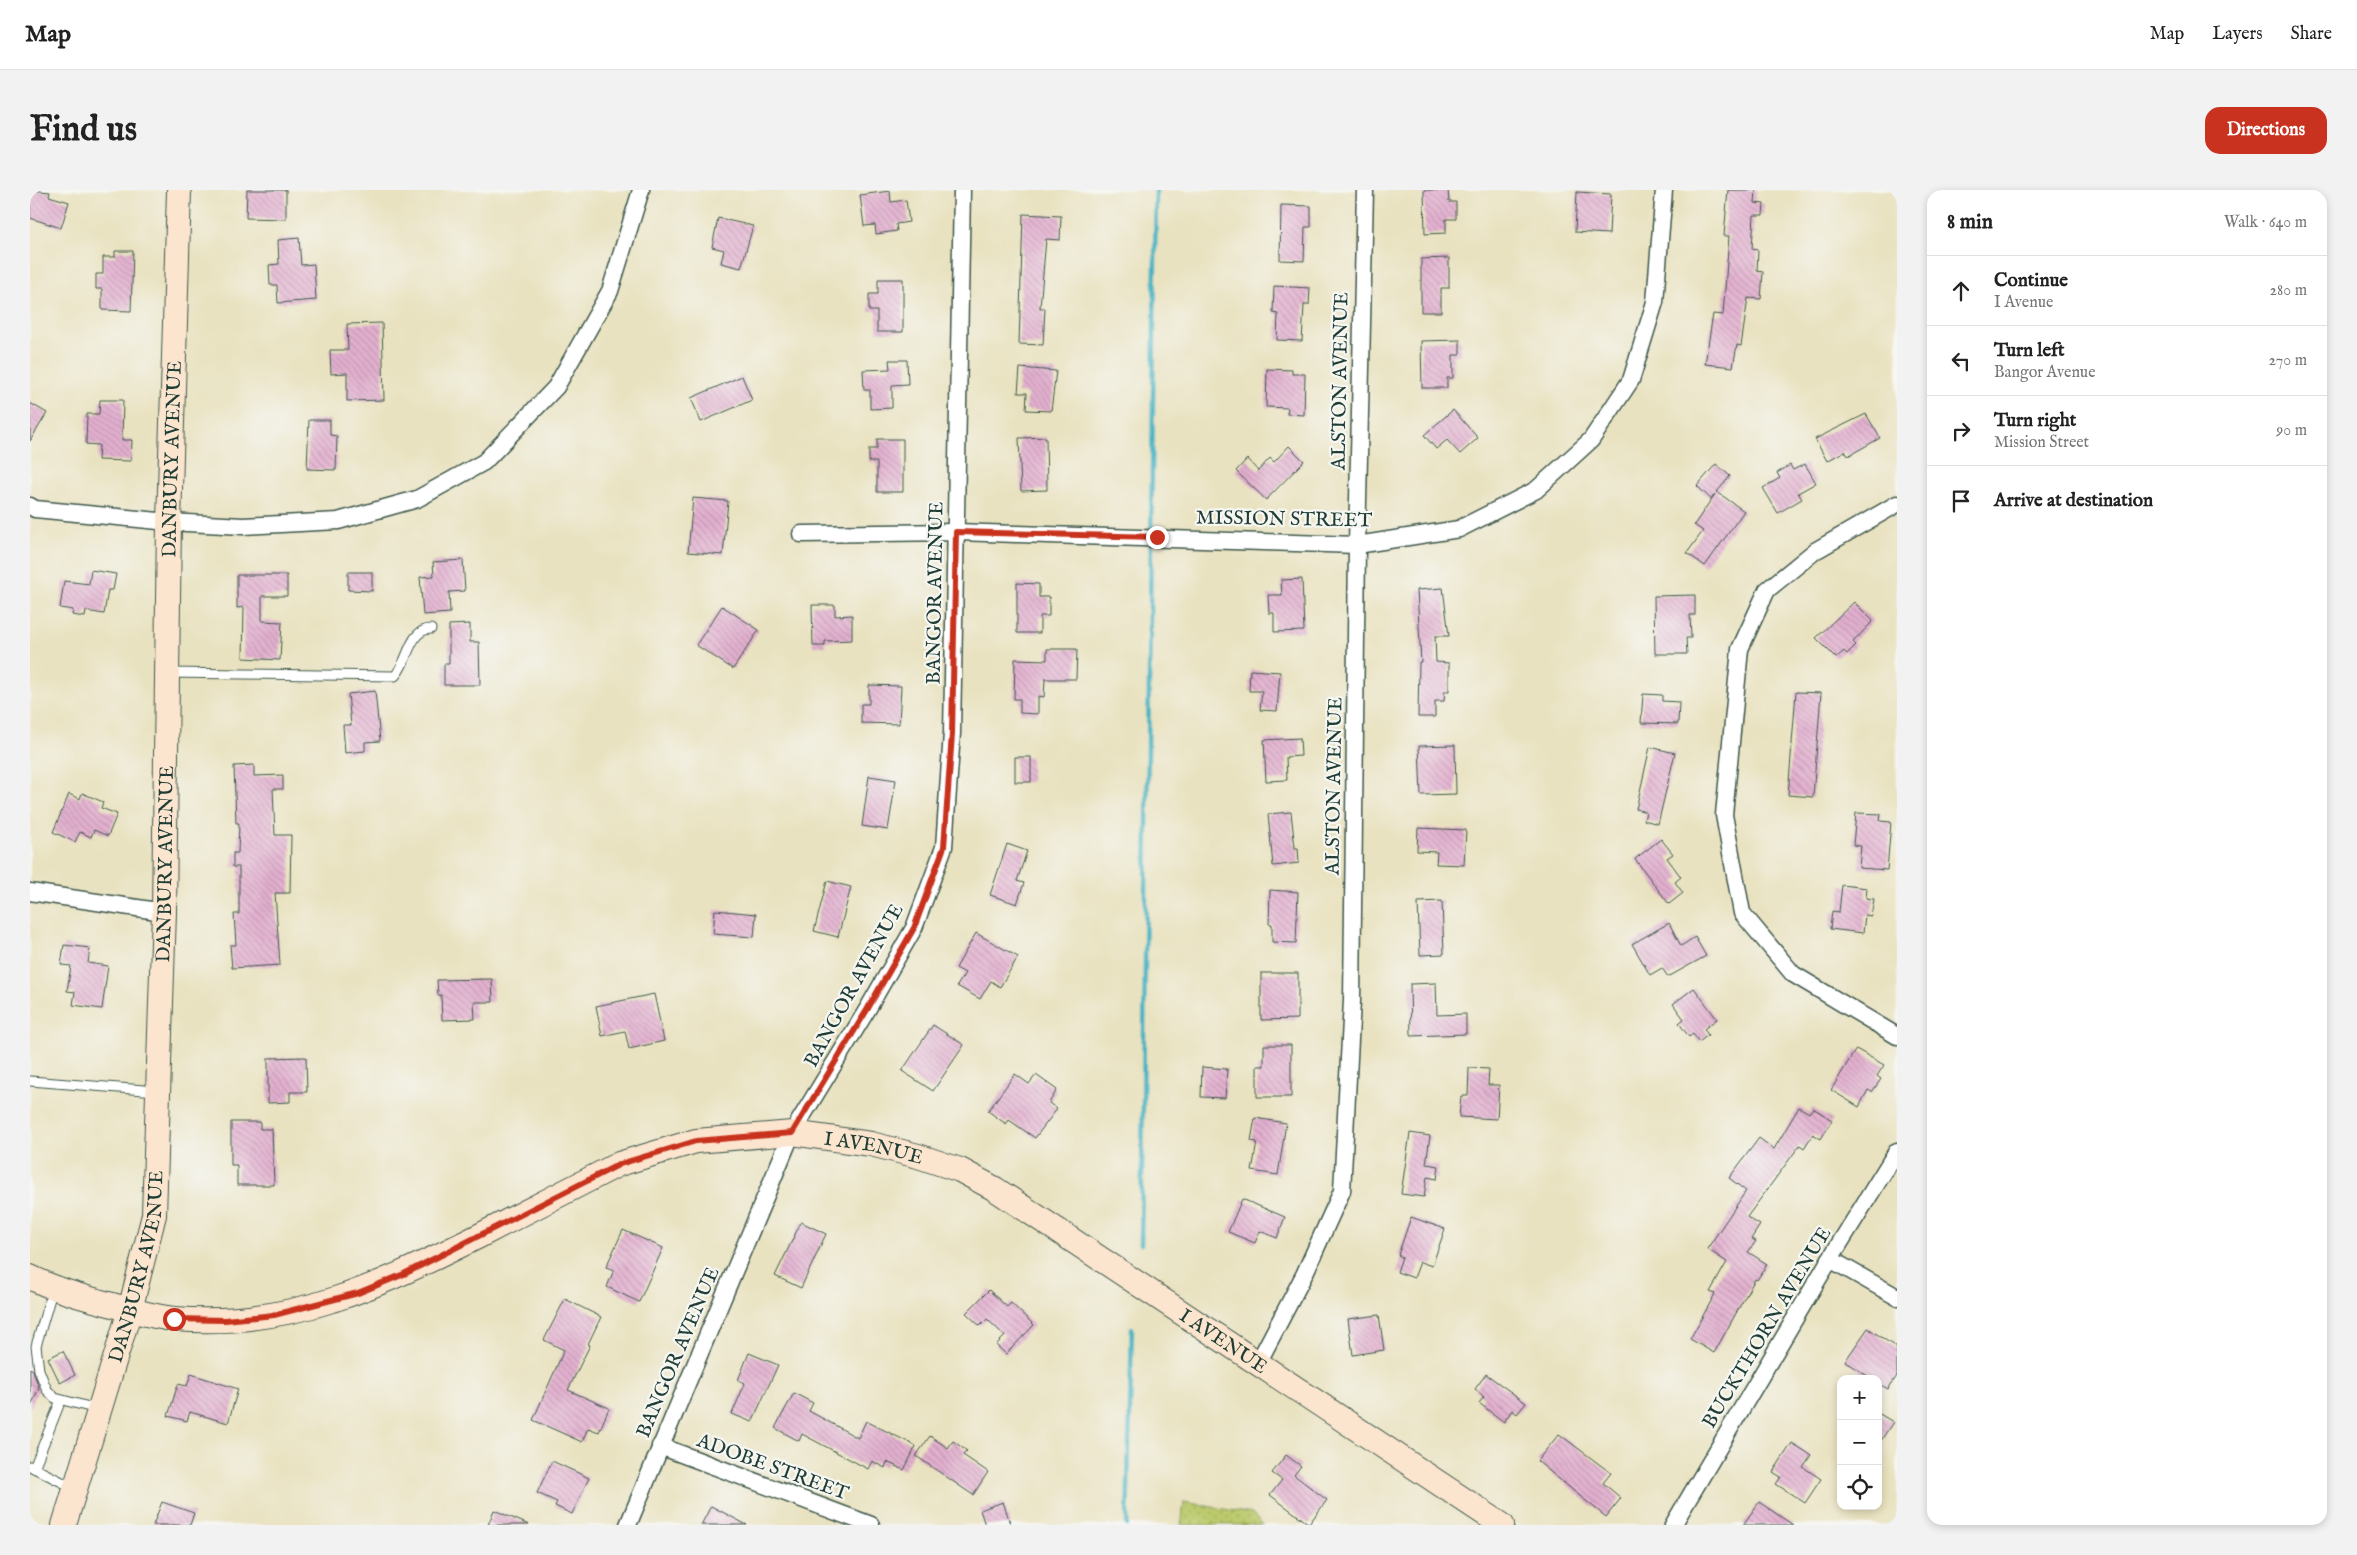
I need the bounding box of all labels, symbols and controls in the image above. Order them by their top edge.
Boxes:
text: Map [25,19,71,50]
text: Map [2150,23,2184,46]
text: Layers [2212,23,2263,46]
text: Share [2291,23,2332,46]
button: Directions [2205,107,2327,154]
text: Find us [30,108,137,153]
text: 8 min [1947,209,1993,236]
text: Walk · 640 m [2224,213,2307,233]
text: Continue [1994,269,2068,293]
icon: ahead [1947,277,1975,305]
text: 280 m [2270,281,2307,301]
street label: ALSTON AVENUE [1326,292,1355,471]
text: I Avenue [1994,293,2053,313]
text: Turn left [1994,339,2065,363]
icon: left [1947,347,1975,375]
text: 270 m [2268,351,2307,371]
street label: DANBURY AVENUE [158,360,188,558]
text: Bangor Avenue [1994,363,2095,383]
text: Turn right [1994,409,2076,433]
icon: right [1947,417,1975,445]
text: 90 m [2276,421,2307,441]
text: Mission Street [1994,433,2089,453]
icon: arrive [1947,487,1975,515]
text: Arrive at destination [1994,489,2153,513]
street label: BANGOR AVENUE [921,501,950,685]
street label: MISSION STREET [1196,505,1373,534]
route end [1146,526,1169,549]
street label: ALSTON AVENUE [1320,697,1349,876]
street label: DANBURY AVENUE [151,765,180,963]
street label: BANGOR AVENUE [799,899,910,1072]
street label: I AVENUE [822,1127,926,1171]
street label: DANBURY AVENUE [104,1170,169,1366]
street label: BUCKTHORN AVENUE [1697,1222,1837,1433]
street label: BANGOR AVENUE [631,1263,726,1442]
street label: I AVENUE [1174,1304,1272,1380]
route start [163,1308,186,1331]
map controls [1837,1375,1882,1510]
button: + [1837,1375,1882,1420]
button: − [1837,1420,1882,1465]
street label: ADOBE STREET [692,1428,852,1507]
button: locate [1837,1465,1882,1510]

